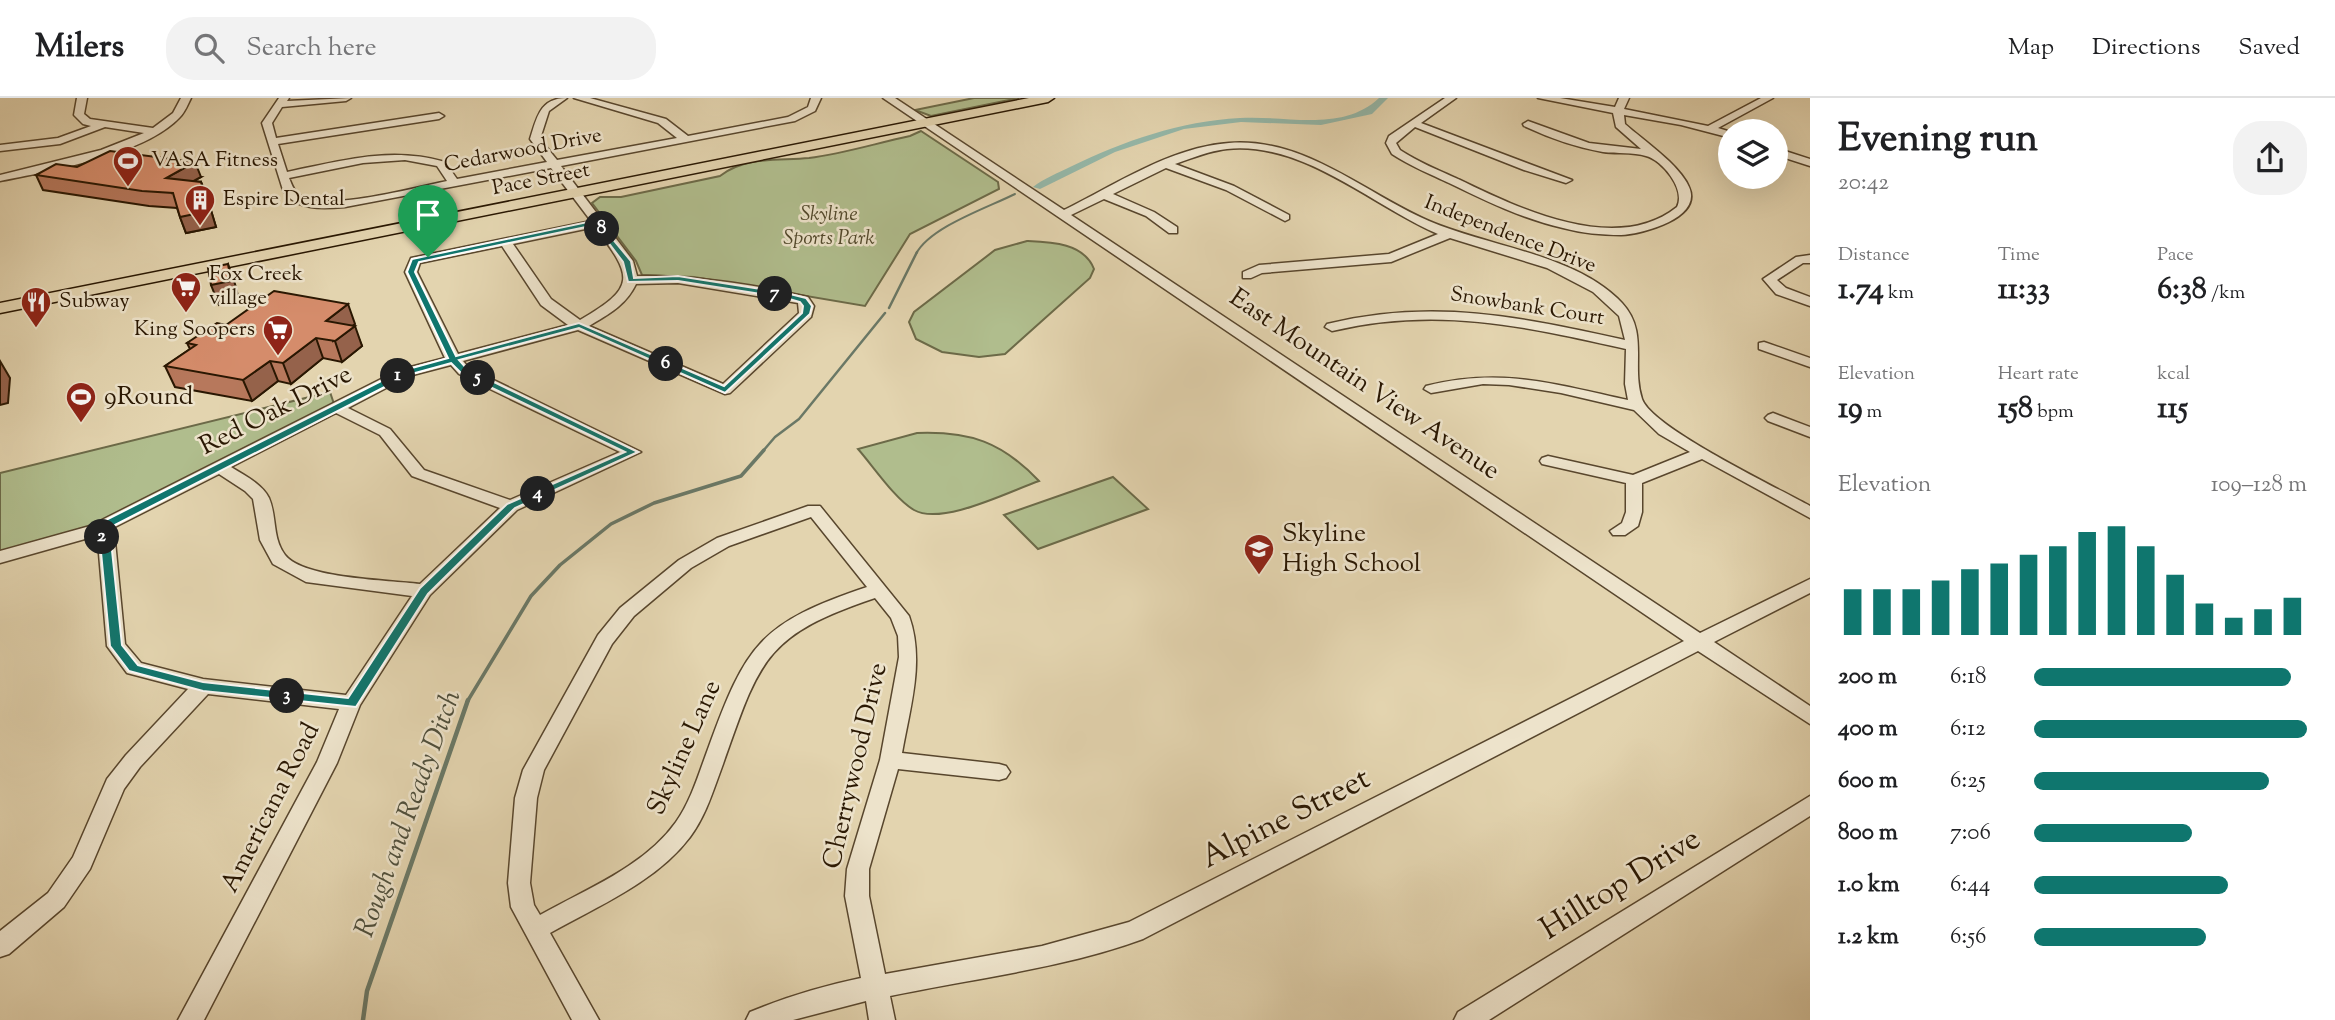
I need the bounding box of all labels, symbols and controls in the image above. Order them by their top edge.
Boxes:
search box [166,17,656,80]
text: Milers [35,24,124,72]
icon: search [190,29,228,67]
text: Search here [246,30,377,67]
text: Map [2008,31,2054,65]
text: Directions [2092,31,2200,65]
text: Saved [2238,31,2300,65]
text: Evening run [1838,114,2038,168]
map controls [1718,119,1788,189]
button: layers [1718,119,1788,189]
street label: Cedarwood Drive [442,121,604,181]
button: share [2233,121,2307,195]
sports icon: VASA Fitness [111,144,145,188]
place label: VASA Fitness [151,146,278,176]
street label: Pace Street [490,156,592,204]
text: 20:42 [1838,167,1889,200]
building icon: Espire Dental [183,183,217,227]
place label: Espire Dental [223,185,345,215]
pin [398,185,458,257]
street label: Independence Drive [1420,188,1600,282]
icon: arrive [409,196,447,234]
park label: Skyline Sports Park [783,200,875,254]
pin: 8 [584,212,620,246]
text: 8 [597,215,606,242]
text: Distance [1838,242,1910,269]
text: Time [1998,242,2040,269]
text: Pace [2157,242,2194,269]
place label: Fox Creek village [209,260,304,314]
text: 1.74 [1838,269,1884,312]
text: 11:33 [1998,269,2050,312]
text: 6:38 [2157,269,2207,312]
supermarket icon: Fox Creek village [169,270,203,314]
pin: 7 [758,276,792,312]
text: 7 [770,280,779,307]
street label: East Mountain View Avenue [1221,280,1507,490]
street label: Snowbank Court [1448,280,1606,334]
text: km [1884,280,1914,307]
text: /km [2207,280,2245,307]
restaurant icon: Subway [19,285,53,329]
place label: Subway [59,287,130,317]
supermarket icon: King Soopers [261,313,295,357]
place label: King Soopers [134,315,255,345]
pin: 6 [648,346,684,382]
text: 6 [661,350,670,377]
street label: Red Oak Drive [193,357,359,465]
pin: 1 [380,358,416,394]
pin: 5 [461,360,496,396]
text: Elevation [1838,361,1915,388]
text: Heart rate [1998,361,2079,388]
text: kcal [2157,361,2190,388]
text: 1 [394,362,401,389]
text: 5 [474,364,481,391]
place label: 9Round [104,379,194,416]
sports icon: 9Round [64,380,98,424]
text: 19 [1838,388,1862,431]
text: 158 [1998,388,2033,431]
text: 115 [2157,388,2188,431]
text: m [1862,399,1882,426]
text: bpm [2033,399,2074,426]
text: Elevation [1838,469,1931,502]
text: 109–128 m [2211,469,2307,502]
pin: 4 [520,476,556,512]
text: 4 [533,480,542,507]
place label: Skyline High School [1282,516,1421,583]
pin: 2 [84,520,119,555]
text: 2 [97,523,106,550]
school or university icon: Skyline High School [1242,532,1276,576]
street label: Cherrywood Drive [814,659,898,873]
text: 200 m [1838,661,1897,694]
text: 6:18 [1950,661,1987,694]
street label: Skyline Lane [639,675,731,821]
pin: 3 [270,678,304,714]
text: 3 [283,682,290,709]
water label: Rough and Ready Ditch [346,685,472,943]
text: 400 m [1838,713,1898,746]
text: 6:12 [1950,713,1986,746]
street label: Americana Road [212,716,330,900]
street label: Alpine Street [1193,757,1379,881]
text: 600 m [1838,765,1898,798]
text: 6:25 [1950,765,1986,798]
street label: Hilltop Drive [1532,817,1710,953]
text: 800 m [1838,817,1898,850]
text: 7:06 [1950,817,1991,850]
text: 1.0 km [1838,869,1900,902]
text: 6:44 [1950,869,1990,902]
text: 1.2 km [1838,921,1899,954]
text: 6:56 [1950,921,1986,954]

